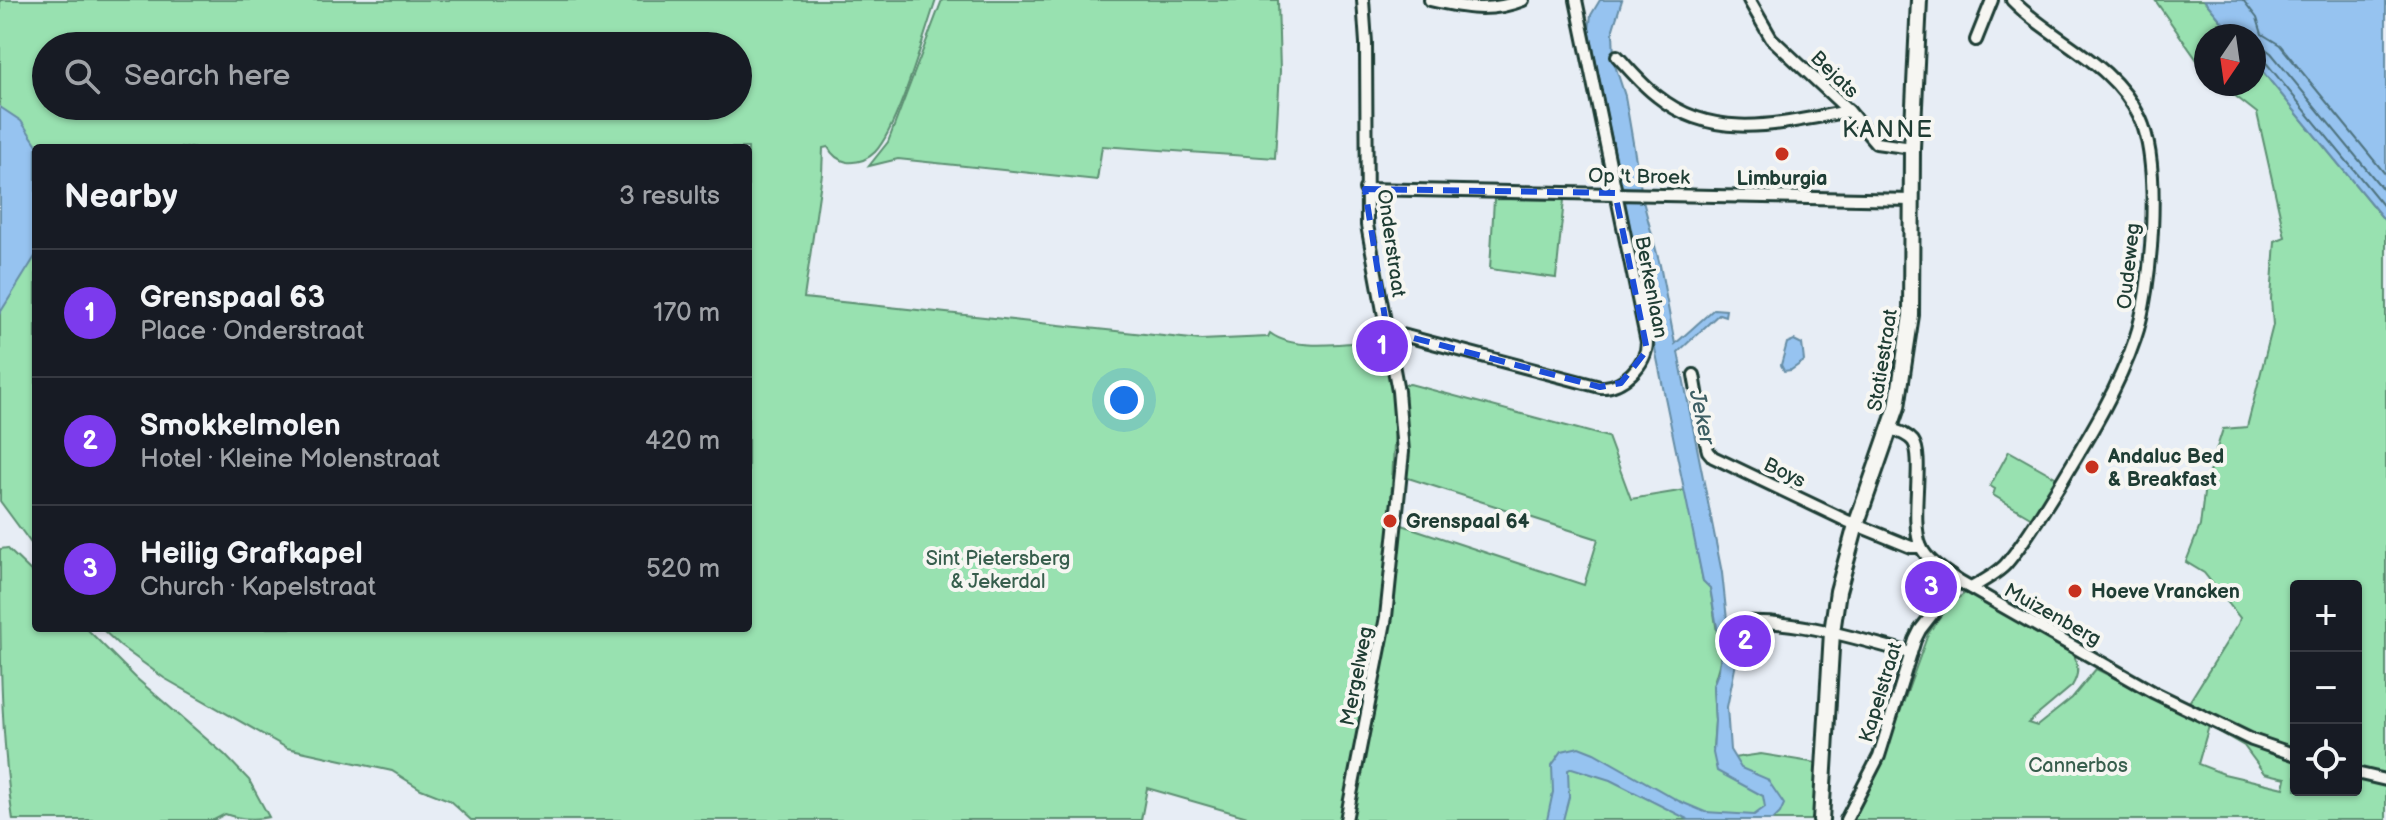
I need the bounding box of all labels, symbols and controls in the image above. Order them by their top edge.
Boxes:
north arrow [2194,24,2266,96]
search box [32,32,752,120]
street label: Bejats [1805,46,1863,103]
icon: search [60,54,104,98]
text: Search here [124,58,290,94]
district label: KANNE [1842,115,1934,144]
marker: Limburgia [1773,145,1791,163]
street label: Op 't Broek [1588,164,1690,190]
place label: Limburgia [1736,167,1828,191]
text: Nearby [64,176,178,217]
text: 3 results [619,181,720,212]
street label: Onderstraat [1372,188,1410,299]
street label: Oudeweg [2113,222,2145,310]
street label: Berkenlaan [1629,234,1673,340]
text: Grenspaal 63 [140,280,325,316]
text: 1 [85,298,95,329]
text: 170 m [653,298,720,329]
street label: Statiestraat [1863,307,1903,413]
text: Place · Onderstraat [140,316,364,347]
pin: 1 [1356,316,1408,376]
your location [1104,380,1144,420]
water label: Jeker [1682,387,1721,449]
text: Smokkelmolen [140,408,341,444]
text: 2 [82,426,98,457]
text: 420 m [645,426,720,457]
text: Hotel · Kleine Molenstraat [140,444,440,475]
place label: Andaluc Bed & Breakfast [2107,445,2224,492]
street label: Boys [1760,453,1809,493]
marker: Andaluc Bed & Breakfast [2083,458,2101,476]
place label: Grenspaal 64 [1406,510,1530,534]
marker: Grenspaal 64 [1381,512,1399,530]
text: Heilig Grafkapel [140,536,363,572]
park label: Sint Pietersberg & Jekerdal [926,547,1070,594]
text: 3 [82,554,98,585]
text: 520 m [646,554,720,585]
pin: 3 [1905,557,1957,617]
text: Church · Kapelstraat [140,572,376,603]
street label: Muizenberg [2000,578,2105,651]
place label: Hoeve Vrancken [2091,580,2240,604]
map controls [2290,580,2362,796]
button: + [2290,580,2362,652]
marker: Hoeve Vrancken [2066,582,2084,600]
pin: 2 [1719,611,1771,671]
street label: Mergelweg [1336,625,1378,728]
street label: Kapelstraat [1854,639,1908,745]
button: − [2290,652,2362,724]
button: locate [2290,724,2362,796]
park label: Cannerbos [2028,754,2128,778]

